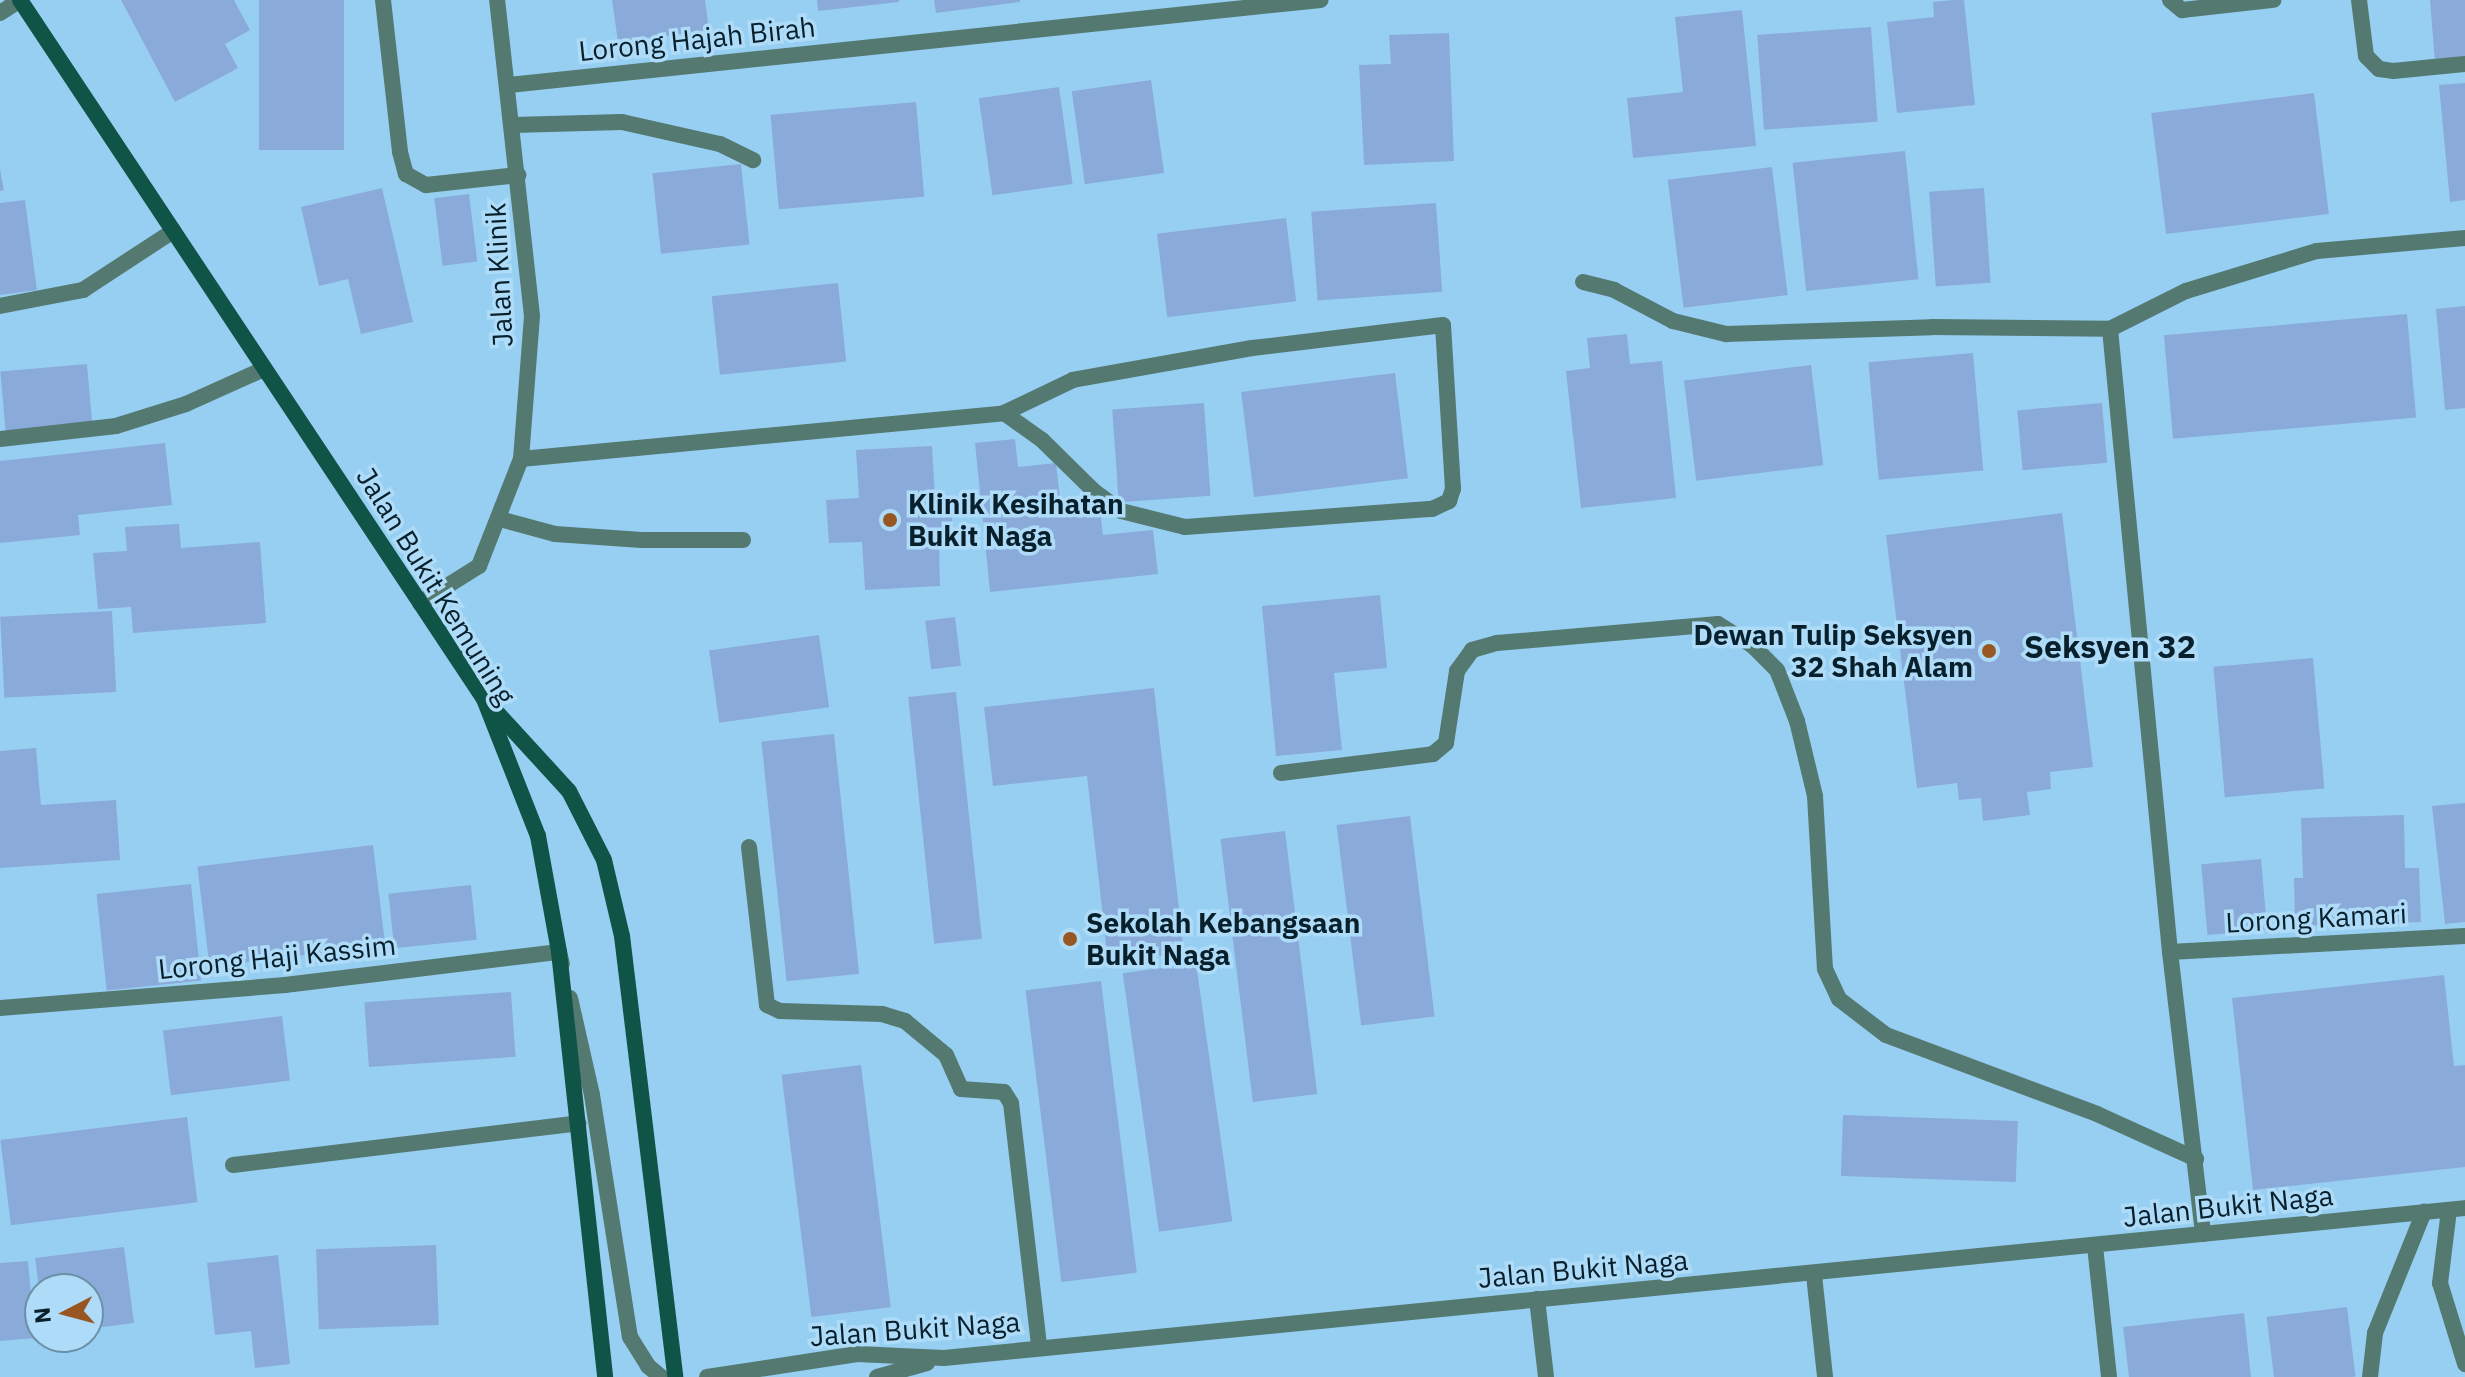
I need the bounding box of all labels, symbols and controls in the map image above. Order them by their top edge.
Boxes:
street label: Lorong Hajah Birah [577,10,817,68]
street label: Jalan Klinik [478,202,520,348]
street label: Jalan Bukit Kemuning [349,461,523,711]
place label: Klinik Kesihatan Bukit Naga [908,487,1124,553]
marker: Klinik Kesihatan Bukit Naga [879,509,901,531]
place label: Dewan Tulip Seksyen 32 Shah Alam [1694,618,1973,684]
district label: Seksyen 32 [2024,627,2196,665]
marker: Dewan Tulip Seksyen 32 Shah Alam [1980,642,1998,660]
street label: Lorong Kamari [2224,896,2408,940]
place label: Sekolah Kebangsaan Bukit Naga [1086,906,1360,972]
street label: Lorong Haji Kassim [157,928,397,986]
marker: Sekolah Kebangsaan Bukit Naga [1061,930,1079,948]
street label: Jalan Bukit Naga [2121,1178,2335,1234]
street label: Jalan Bukit Naga [1476,1243,1690,1295]
north arrow [24,1273,104,1353]
street label: Jalan Bukit Naga [809,1305,1021,1353]
text: N [26,1306,57,1325]

